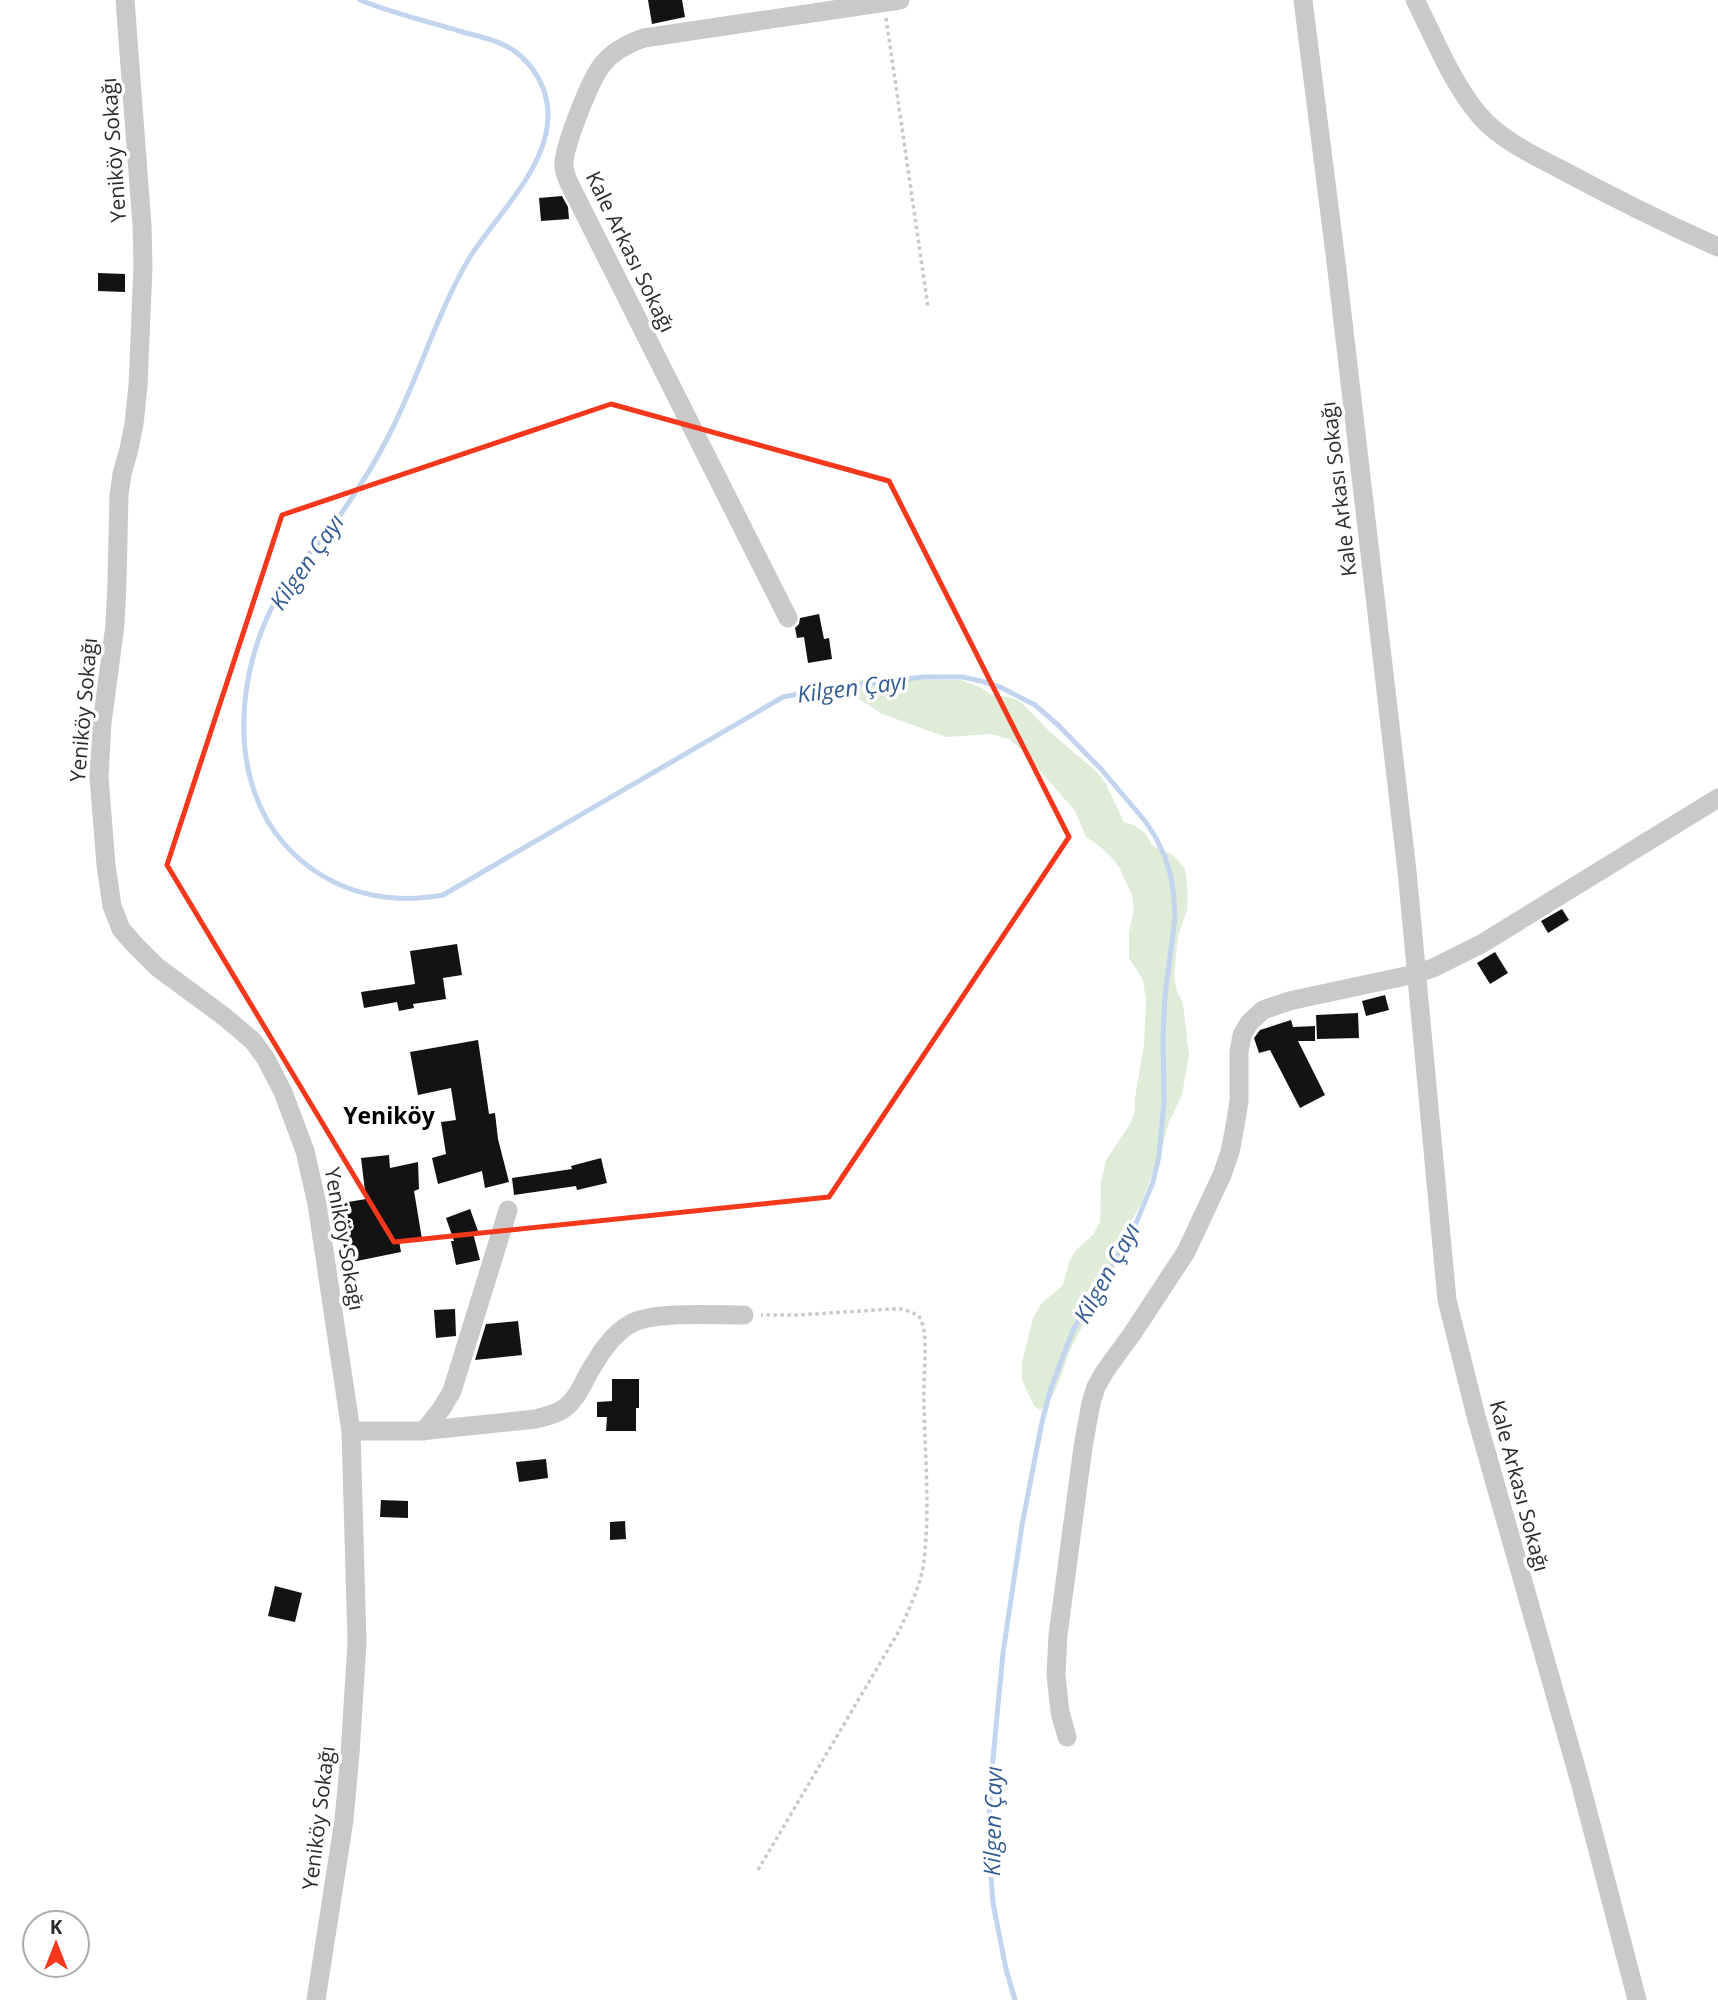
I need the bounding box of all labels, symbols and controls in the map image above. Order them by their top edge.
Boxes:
street label: Yeniköy Sokağı [94,77,132,223]
street label: Kale Arkası Sokağı [580,166,682,337]
street label: Kale Arkası Sokağı [1313,400,1363,578]
water label: Kilgen Çayı [262,507,351,616]
street label: Yeniköy Sokağı [63,637,103,783]
water label: Kilgen Çayı [795,664,909,710]
district label: Yeniköy [343,1099,436,1131]
street label: Yeniköy Sokağı [319,1165,371,1313]
water label: Kilgen Çayı [1065,1216,1147,1328]
street label: Kale Arkası Sokağı [1484,1397,1556,1574]
street label: Yeniköy Sokağı [295,1744,341,1892]
water label: Kilgen Çayı [975,1766,1009,1876]
north arrow [21,1909,91,1979]
text: K [50,1914,63,1940]

